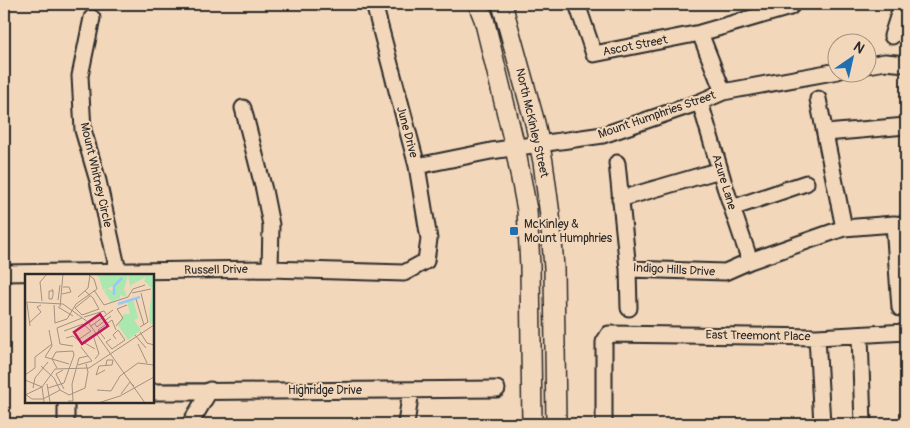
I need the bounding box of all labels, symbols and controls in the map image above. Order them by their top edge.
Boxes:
street label: Ascot Street [601,32,669,60]
north arrow [828,32,878,82]
text: N [850,38,868,57]
street label: North McKinley Street [512,67,552,179]
street label: Mount Humphries Street [596,88,718,142]
street label: June Drive [393,105,421,159]
street label: Mount Whitney Circle [77,121,115,229]
street label: Azure Lane [708,152,740,212]
place label: McKinley & Mount Humphries [524,217,613,246]
marker: McKinley & Mount Humphries [508,225,520,237]
street label: Indigo Hills Drive [633,260,716,280]
street label: Russell Drive [184,262,248,278]
inset map [25,274,154,403]
street label: East Treemont Place [705,328,811,344]
street label: Highridge Drive [288,383,362,398]

